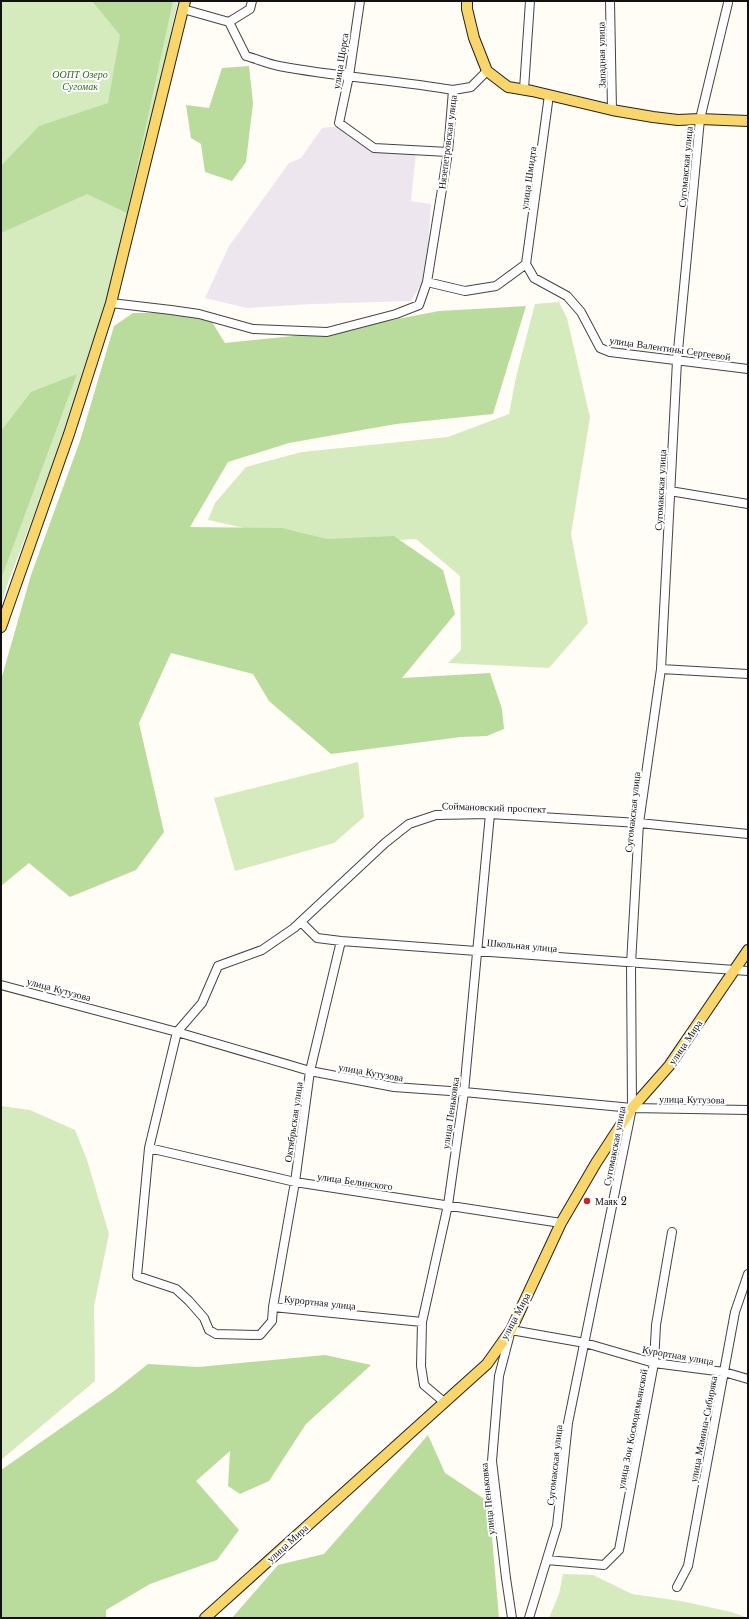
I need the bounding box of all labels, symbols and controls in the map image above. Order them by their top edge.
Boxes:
street label: Западная улица [594,21,609,88]
street label: улица Щорса [330,32,351,90]
park label: ООПТ Озеро Сугомак [52,68,108,93]
street label: Нязепетровская улица [435,94,460,190]
street label: Сугомакская улица [675,126,696,208]
street label: улица Шмидта [518,145,539,210]
street label: улица Валентины Сергеевой [608,334,732,364]
street label: Сугомакская улица [652,449,669,531]
street label: Сугомакская улица [622,770,643,853]
street label: Соймановский проспект [442,799,547,816]
street label: Школьная улица [486,936,558,955]
street label: улица Кутузова [25,975,93,1004]
street label: улица Мира [666,1017,705,1067]
street label: улица Кутузова [337,1060,405,1085]
street label: улица Пеньковка [439,1076,462,1150]
street label: Октябрьская улица [281,1080,306,1163]
street label: улица Кутузова [659,1092,725,1107]
street label: Сугомакская улица [600,1104,629,1187]
street label: улица Белинского [316,1170,394,1193]
place label: Маяк 2 [595,1195,627,1208]
marker: Маяк 2 [582,1196,592,1206]
street label: улица Мира [498,1290,533,1342]
street label: Курортная улица [283,1292,357,1313]
street label: Курортная улица [641,1343,715,1368]
street label: улица Зои Космодемьянской [614,1367,651,1490]
street label: улица Мамина-Сибиряка [687,1374,720,1483]
street label: Сугомакская улица [544,1423,565,1506]
street label: улица Пеньковка [477,1462,498,1536]
street label: улица Мира [264,1521,311,1565]

